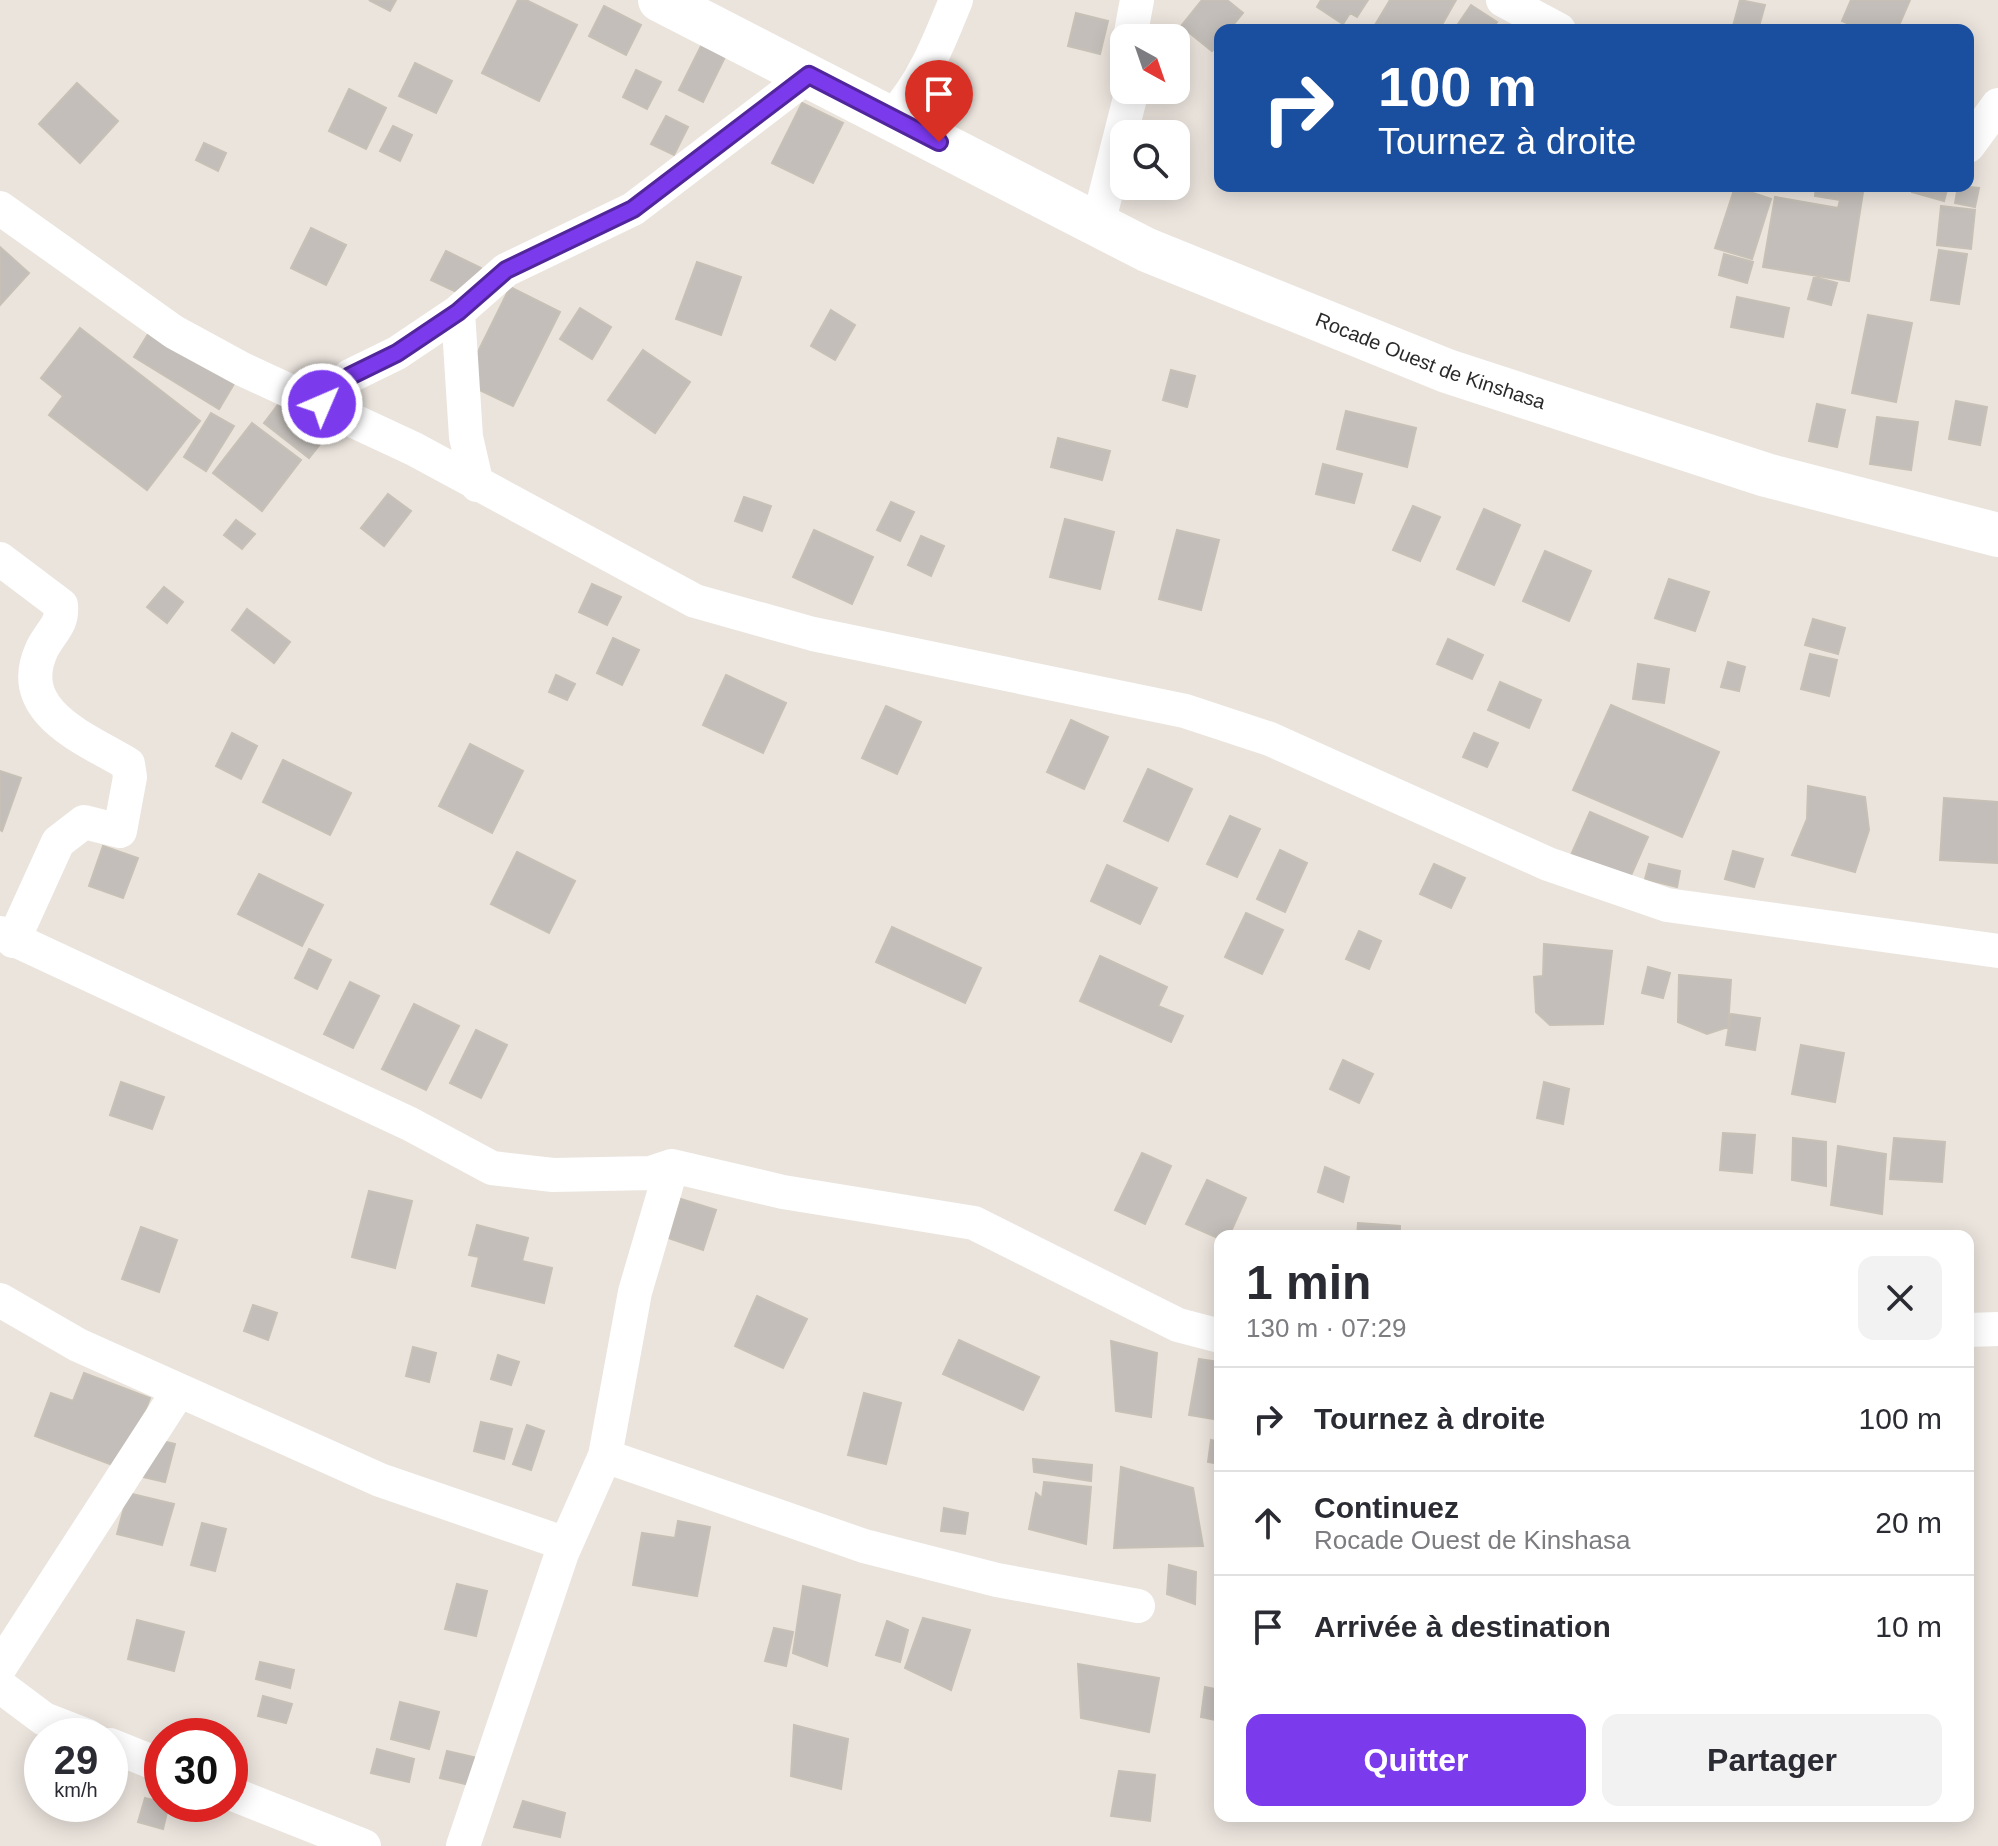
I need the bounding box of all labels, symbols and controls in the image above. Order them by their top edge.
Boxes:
north arrow [1110,24,1190,104]
map controls [1110,24,1190,200]
text: 100 m [1378,55,1537,118]
icon: right [1246,56,1350,160]
pin [905,60,973,142]
icon: arrive [917,72,961,116]
button: search [1110,120,1190,200]
text: Tournez à droite [1378,121,1636,162]
street label: Rocade Ouest de Kinshasa [1312,308,1549,414]
position arrow [280,362,364,446]
text: 1 min [1246,1256,1371,1309]
button: close [1858,1256,1942,1340]
text: 130 m · 07:29 [1246,1313,1406,1343]
icon: right [1246,1397,1290,1441]
text: Tournez à droite [1314,1402,1545,1435]
text: 100 m [1859,1402,1942,1435]
text: Continuez [1314,1491,1459,1524]
icon: ahead [1246,1501,1290,1545]
text: 20 m [1875,1506,1942,1539]
text: Rocade Ouest de Kinshasa [1314,1525,1631,1555]
icon: arrive [1246,1605,1290,1649]
text: Arrivée à destination [1314,1610,1611,1643]
text: 10 m [1875,1610,1942,1643]
button: Quitter [1246,1714,1586,1806]
button: Partager [1602,1714,1942,1806]
speed limit sign: 30 [144,1718,248,1822]
text: 29 [54,1738,98,1782]
text: km/h [54,1779,98,1801]

